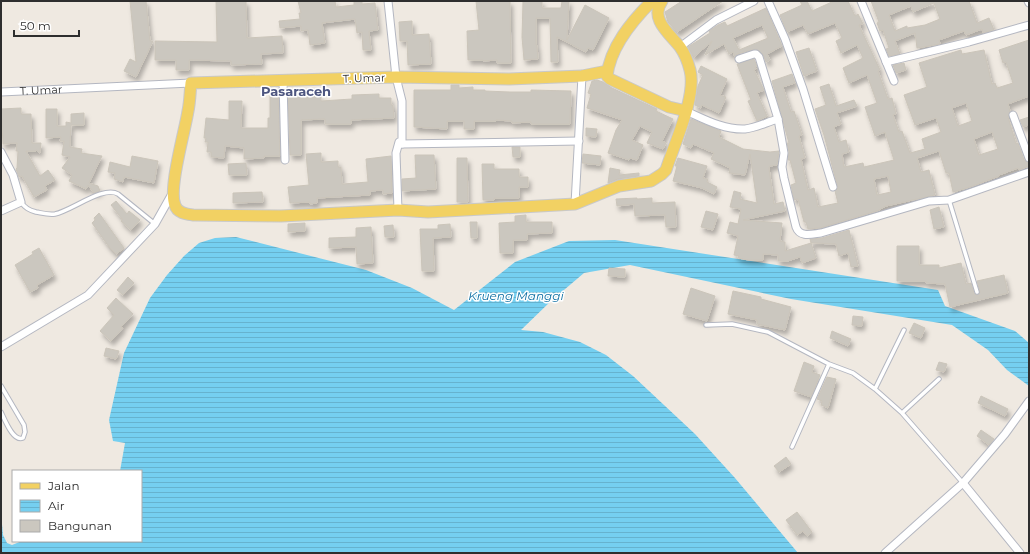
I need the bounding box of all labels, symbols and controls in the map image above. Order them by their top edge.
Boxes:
scale bar [14,12,79,38]
text: 50 m [20,18,51,33]
street label: T. Umar [343,70,385,86]
street label: T. Umar [19,82,63,98]
district label: Pasaraceh [261,83,331,99]
water label: Krueng Manggi [468,288,564,303]
legend [12,470,142,542]
text: Jalan [47,478,80,493]
text: Air [48,498,65,513]
text: Bangunan [48,518,112,533]

